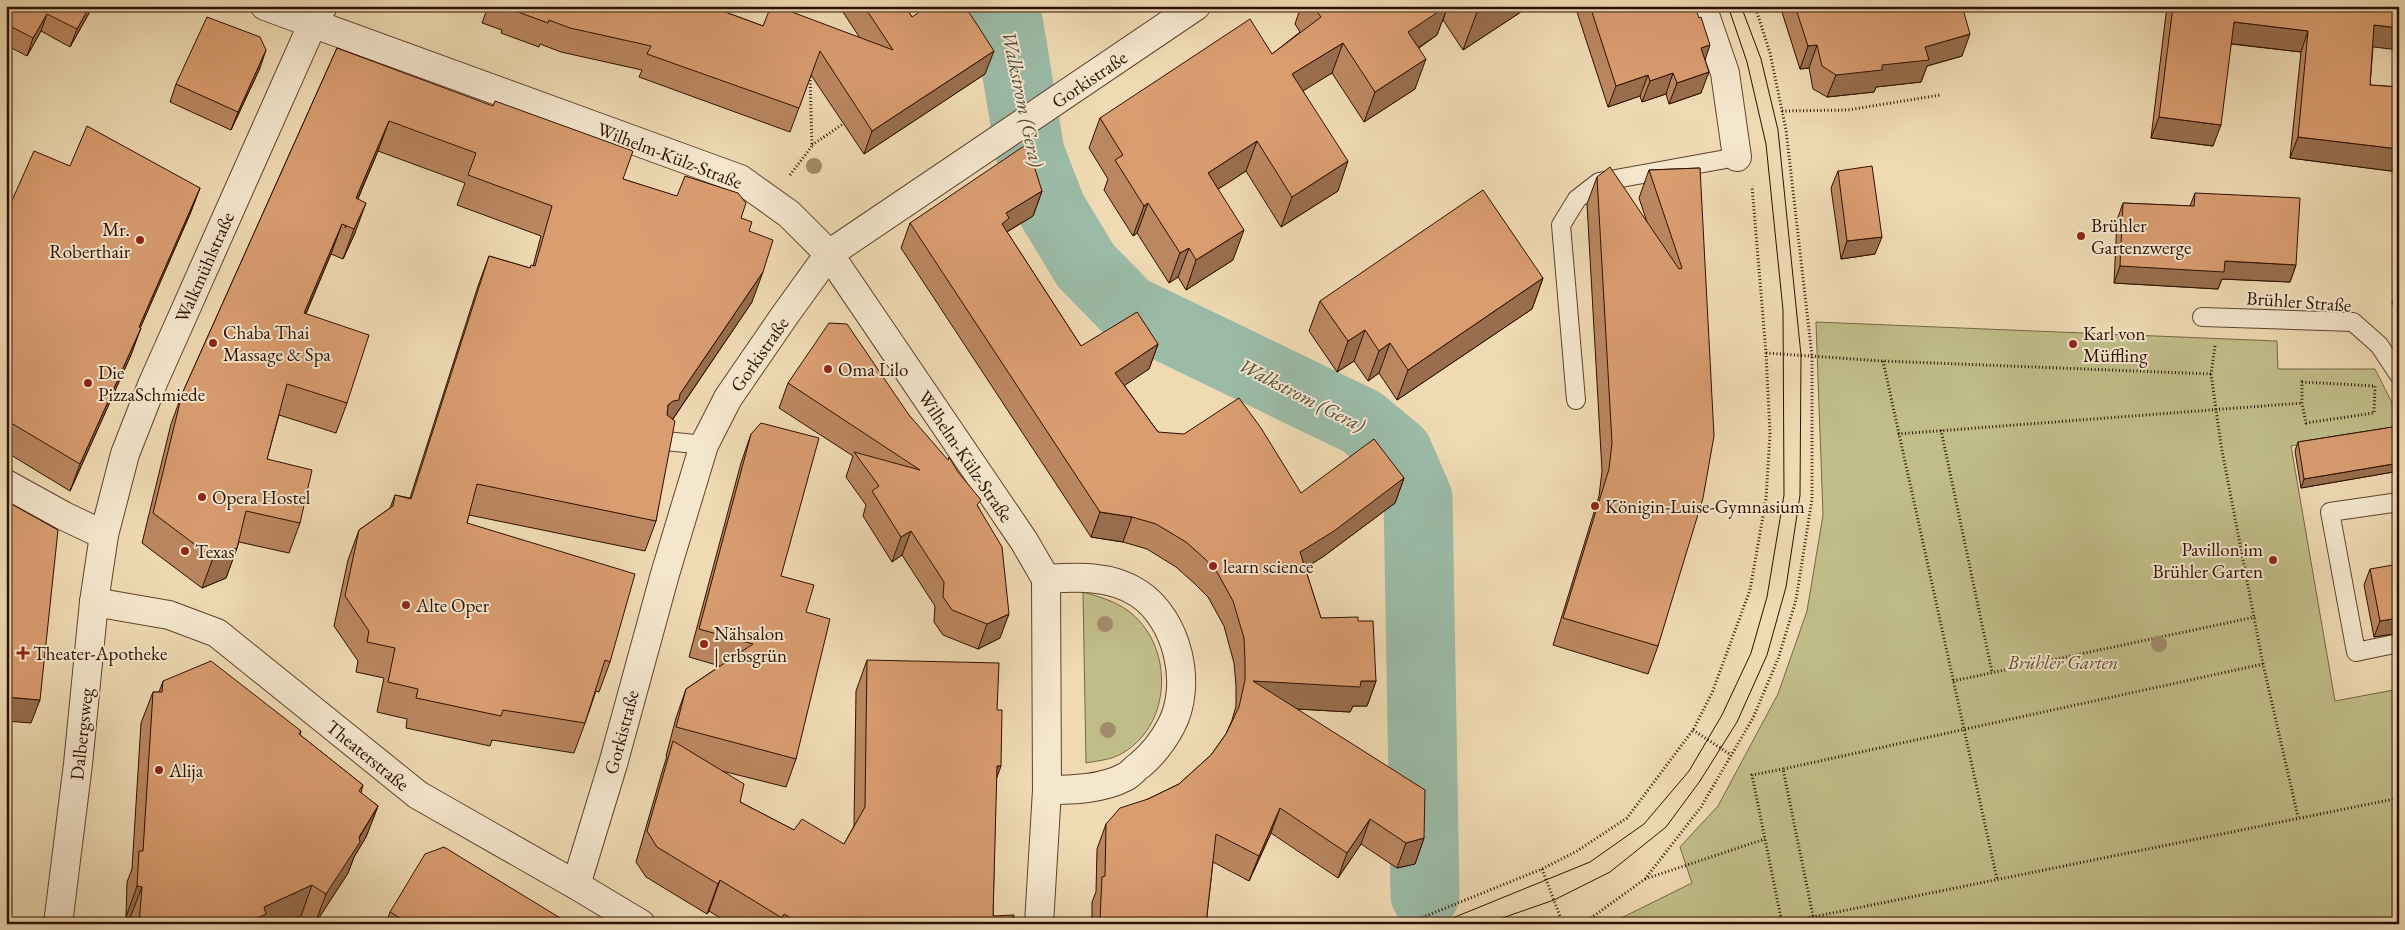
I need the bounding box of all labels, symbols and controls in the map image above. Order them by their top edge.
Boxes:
water label: Walkstrom (Gera) [996,29,1050,170]
street label: Gorkistraße [1047,45,1132,114]
street label: Wilhelm-Külz-Straße [594,116,746,195]
street label: Walkmühlstraße [169,208,240,327]
place label: Brühler Gartenzwerge [2091,213,2191,260]
place label: Mr. Roberthair [49,217,131,264]
marker: Brühler Gartenzwerge [2075,230,2087,242]
marker: Mr. Roberthair [134,234,146,246]
street label: Brühler Straße [2246,285,2352,318]
street label: Gorkistraße [724,312,794,397]
place label: Chaba Thai Massage & Spa [223,320,331,367]
place label: Karl von Müffling [2083,321,2148,368]
marker: Chaba Thai Massage & Spa [207,337,219,349]
marker: Karl von Müffling [2067,338,2079,350]
water label: Walkstrom (Gera) [1234,352,1370,438]
place label: Oma Lilo [838,357,908,382]
place label: Die PizzaSchmiede [98,360,205,407]
marker: Oma Lilo [822,363,834,375]
marker: Die PizzaSchmiede [82,377,94,389]
street label: Wilhelm-Külz-Straße [912,386,1019,527]
place label: Opera Hostel [212,485,311,510]
marker: Opera Hostel [196,491,208,503]
place label: Königin-Luise-Gymnasium [1605,494,1805,519]
marker: Königin-Luise-Gymnasium [1589,500,1601,512]
place label: Pavillon im Brühler Garten [2152,537,2263,584]
place label: Texas [195,539,234,564]
marker: Texas [179,545,191,557]
place label: learn science [1223,554,1313,579]
marker: Pavillon im Brühler Garten [2267,554,2279,566]
marker: learn science [1207,560,1219,572]
place label: Alte Oper [415,593,490,618]
marker: Alte Oper [400,599,412,611]
place label: Nähsalon | erbsgrün [714,621,787,668]
marker: Nähsalon | erbsgrün [698,638,710,650]
place label: Theater-Apotheke [33,641,167,666]
marker: Theater-Apotheke [17,647,29,659]
park label: Brühler Garten [2007,650,2118,675]
street label: Dalbergsweg [64,686,99,781]
street label: Gorkistraße [598,687,645,777]
street label: Theaterstraße [321,714,415,797]
place label: Alija [168,758,204,783]
marker: Alija [153,764,165,776]

